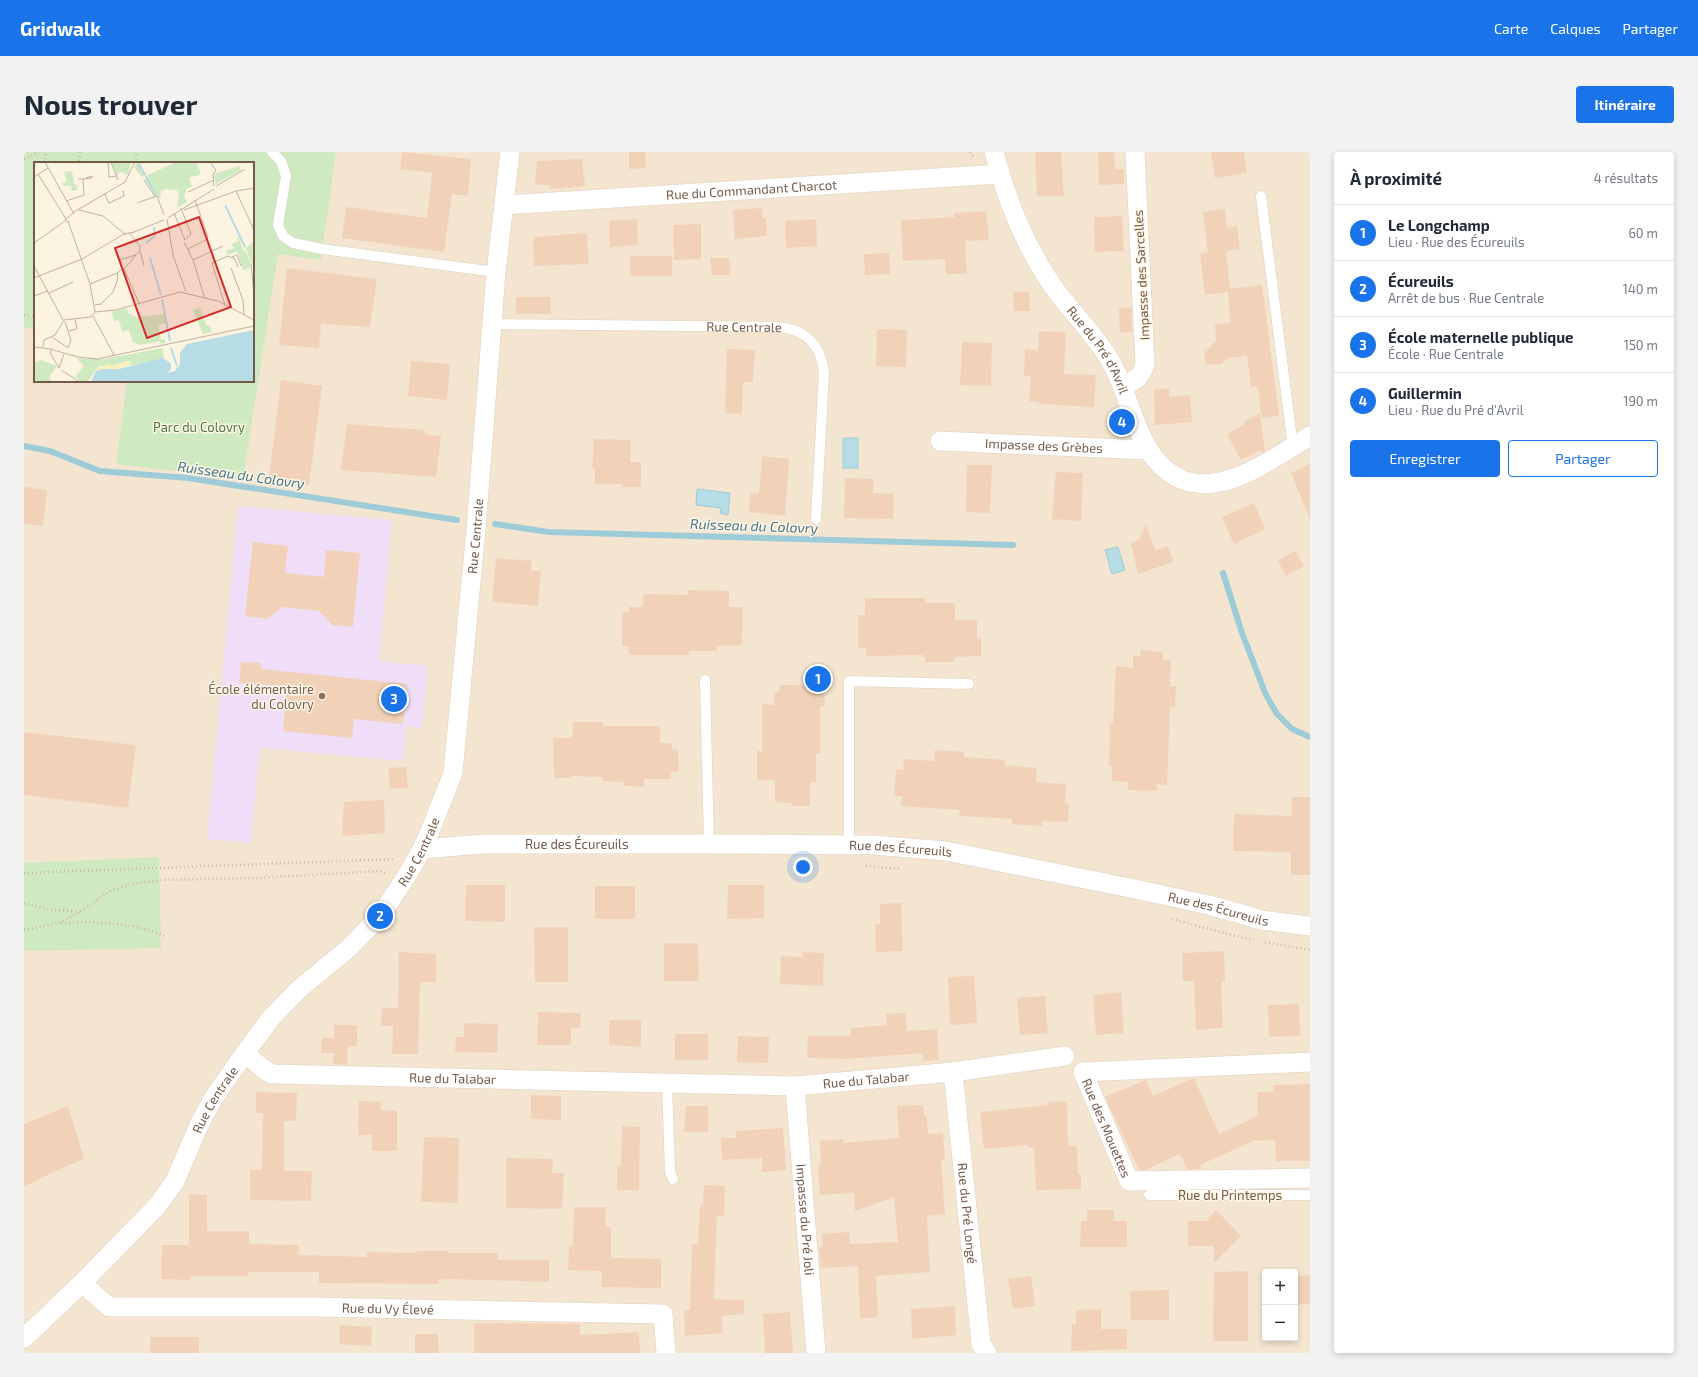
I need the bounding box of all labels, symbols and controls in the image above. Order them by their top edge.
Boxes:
text: Gridwalk [20,17,101,40]
text: Carte [1494,20,1528,37]
text: Calques [1550,20,1601,37]
text: Partager [1623,20,1678,37]
button: Itinéraire [1576,86,1674,123]
text: Nous trouver [24,87,197,121]
inset map [34,162,254,382]
text: À proximité [1350,168,1442,188]
text: 4 résultats [1594,170,1658,186]
street label: Rue du Commandant Charcot [666,176,838,203]
street label: Impasse des Sarcelles [1130,209,1152,341]
text: Le Longchamp [1388,216,1490,234]
text: 1 [1360,225,1366,241]
text: 60 m [1628,225,1658,241]
text: Lieu · Rue des Écureuils [1388,234,1525,250]
text: Écureuils [1388,272,1454,290]
text: 2 [1359,281,1367,297]
text: 140 m [1623,281,1658,297]
text: Arrêt de bus · Rue Centrale [1388,290,1544,306]
street label: Rue du Pré d'Avril [1064,303,1132,396]
street label: Rue Centrale [706,318,782,335]
text: École maternelle publique [1388,328,1574,346]
text: 3 [1359,337,1367,353]
text: 150 m [1624,337,1658,353]
text: École · Rue Centrale [1388,346,1504,362]
text: Guillermin [1388,384,1462,402]
text: 4 [1359,393,1367,409]
text: 190 m [1623,393,1658,409]
text: Lieu · Rue du Pré d'Avril [1388,402,1524,418]
pin: 4 [1109,407,1135,437]
park label: Parc du Colovry [153,419,245,435]
street label: Impasse des Grèbes [985,435,1103,456]
button: Enregistrer [1350,440,1500,477]
button: Partager [1508,440,1658,477]
water label: Ruisseau du Colovry [176,457,306,492]
street label: Rue Centrale [464,498,486,574]
water label: Ruisseau du Colovry [690,515,819,536]
pin: 1 [805,664,831,694]
place label: École élémentaire du Colovry [208,680,314,712]
pin: 3 [381,684,407,714]
marker: École élémentaire du Colovry [317,691,327,701]
street label: Rue Centrale [394,815,443,889]
street label: Rue des Écureuils [525,835,629,852]
street label: Rue des Écureuils [849,837,954,860]
your location [793,857,813,877]
street label: Rue des Écureuils [1167,888,1270,929]
pin: 2 [367,901,393,931]
street label: Rue Centrale [189,1063,241,1135]
street label: Rue du Talabar [822,1068,910,1092]
street label: Rue du Talabar [409,1069,496,1087]
street label: Rue des Mouettes [1079,1076,1135,1180]
street label: Rue du Pré Longé [954,1162,981,1265]
street label: Impasse du Pré Joli [793,1163,818,1276]
street label: Rue du Printemps [1178,1187,1282,1203]
map controls [1262,1269,1298,1341]
button: + [1262,1269,1298,1305]
street label: Rue du Vy Élevé [342,1300,434,1317]
button: − [1262,1305,1298,1341]

